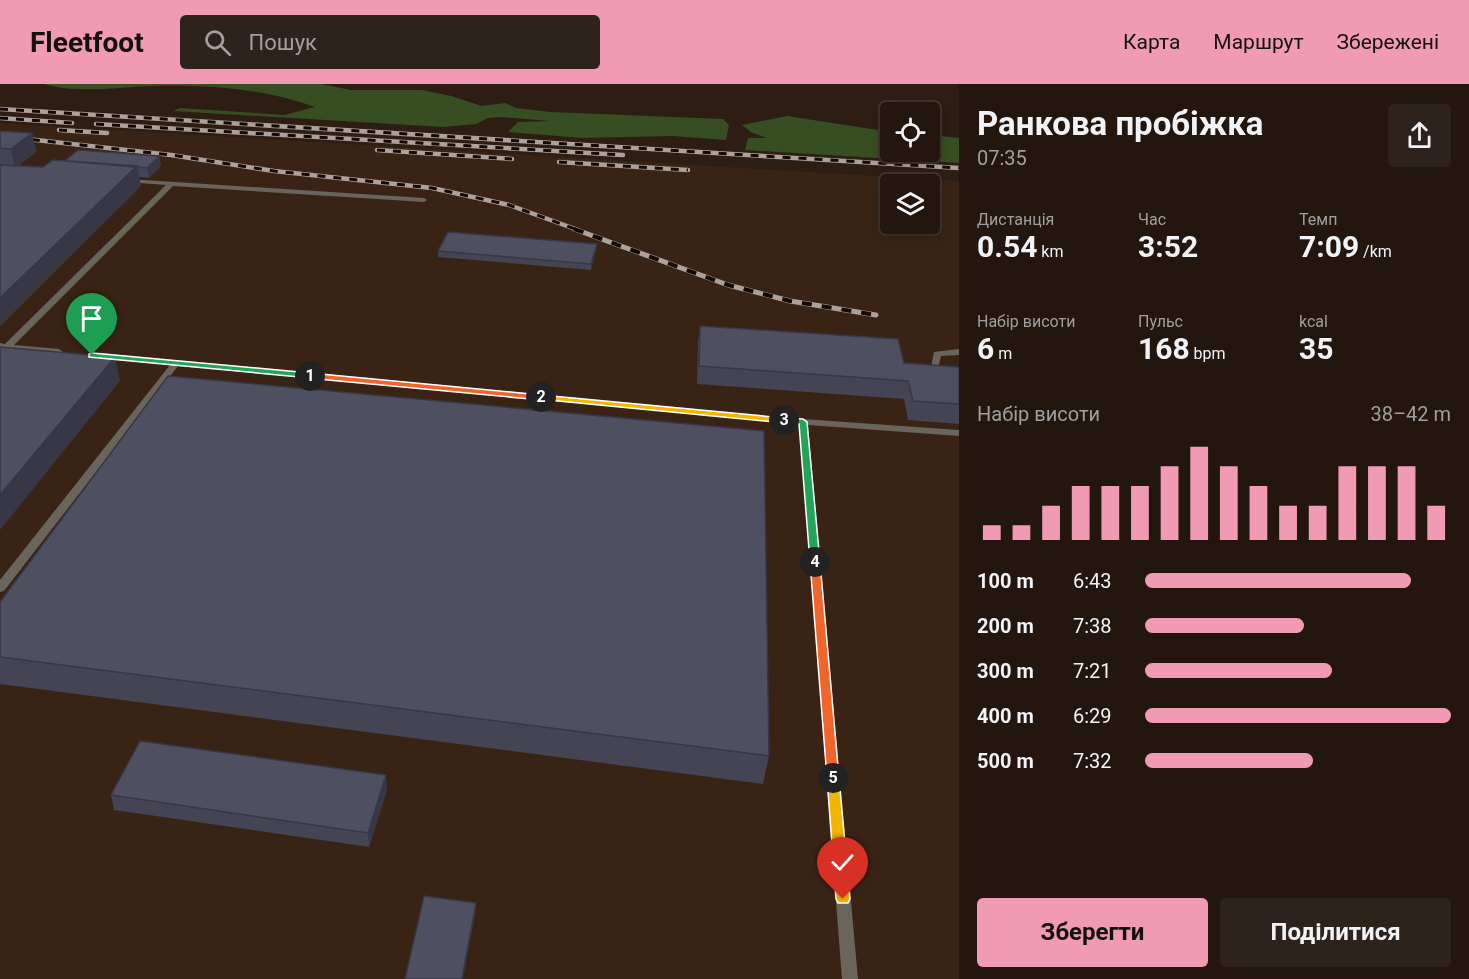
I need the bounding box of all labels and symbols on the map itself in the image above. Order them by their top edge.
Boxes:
pin [66,293,117,355]
pin: 1 [295,361,325,391]
pin: 2 [526,382,556,412]
pin: 3 [769,405,799,435]
pin: 4 [800,547,830,577]
pin: 5 [818,763,848,793]
pin [817,837,868,899]

